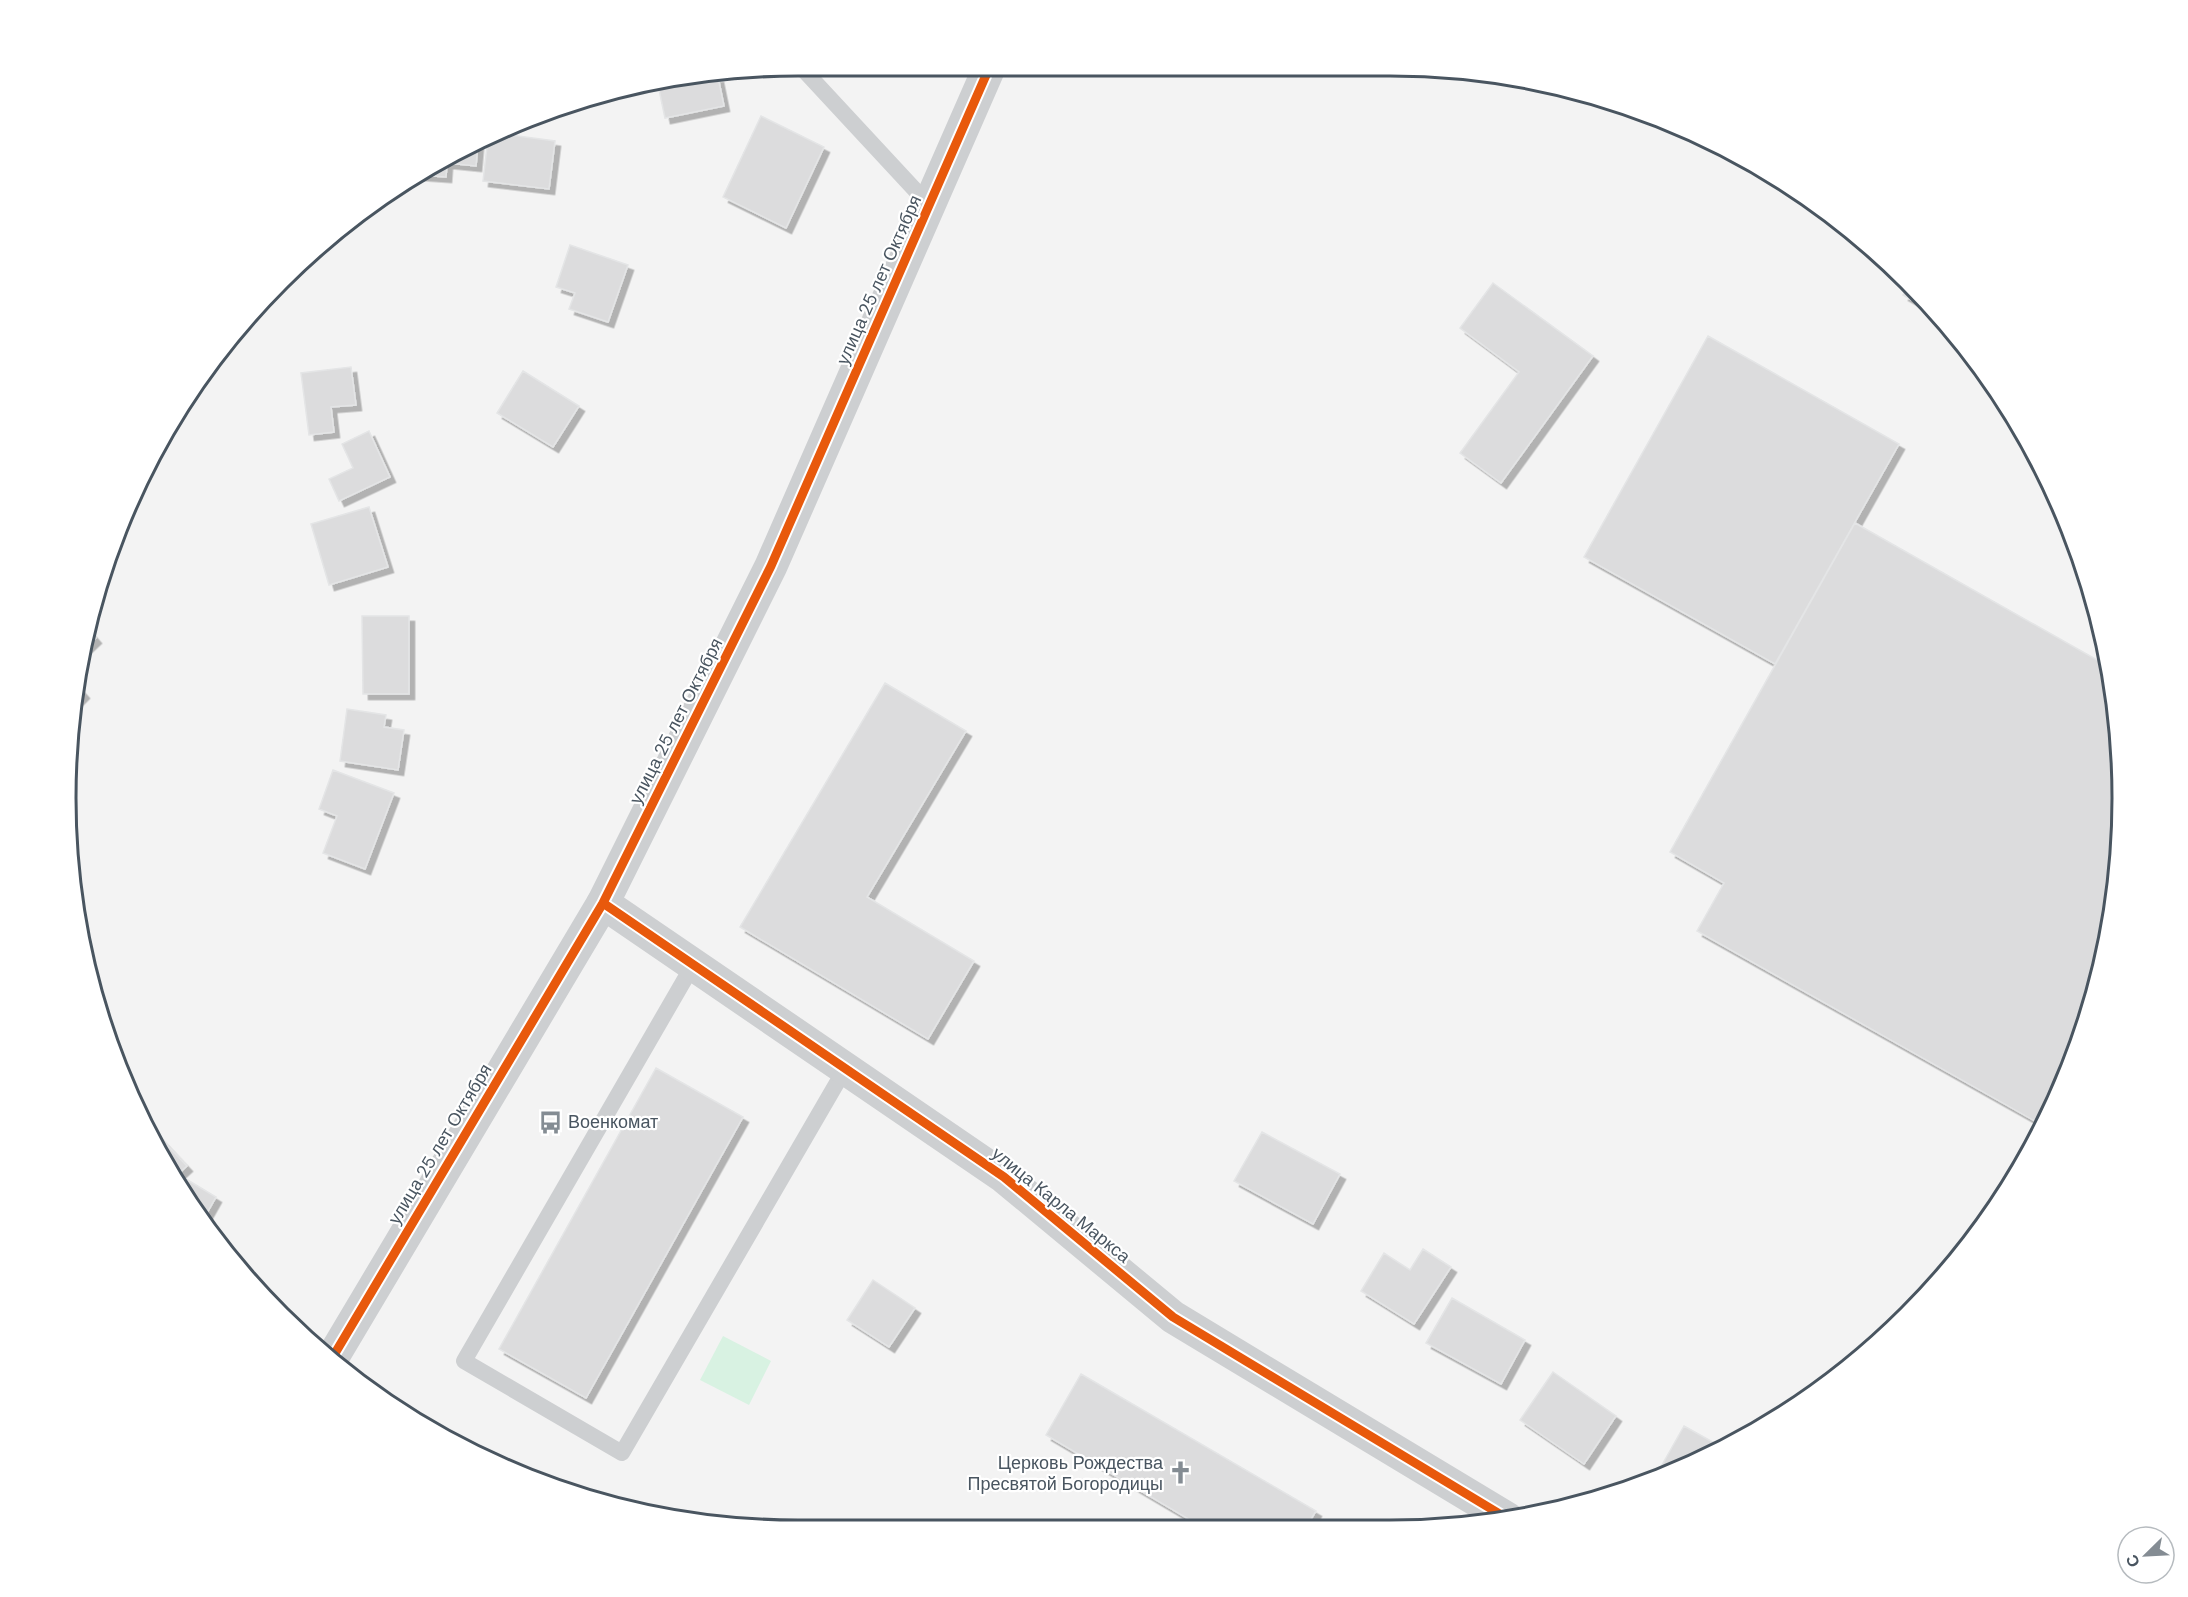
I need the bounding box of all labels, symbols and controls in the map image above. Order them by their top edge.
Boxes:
street label: улица 25 лет Октября [831,191,927,369]
street label: улица 25 лет Октября [624,634,728,808]
street label: улица 25 лет Октября [383,1059,497,1229]
bus stop icon: Военкомат [537,1109,563,1135]
place label: Военкомат [568,1110,658,1134]
street label: улица Карла Маркса [987,1142,1136,1269]
place label: Церковь Рождества Пресвятой Богородицы [968,1451,1164,1496]
church icon: Церковь Рождества Пресвятой Богородицы [1168,1460,1194,1486]
north arrow [2116,1525,2176,1585]
text: С [2121,1551,2145,1570]

